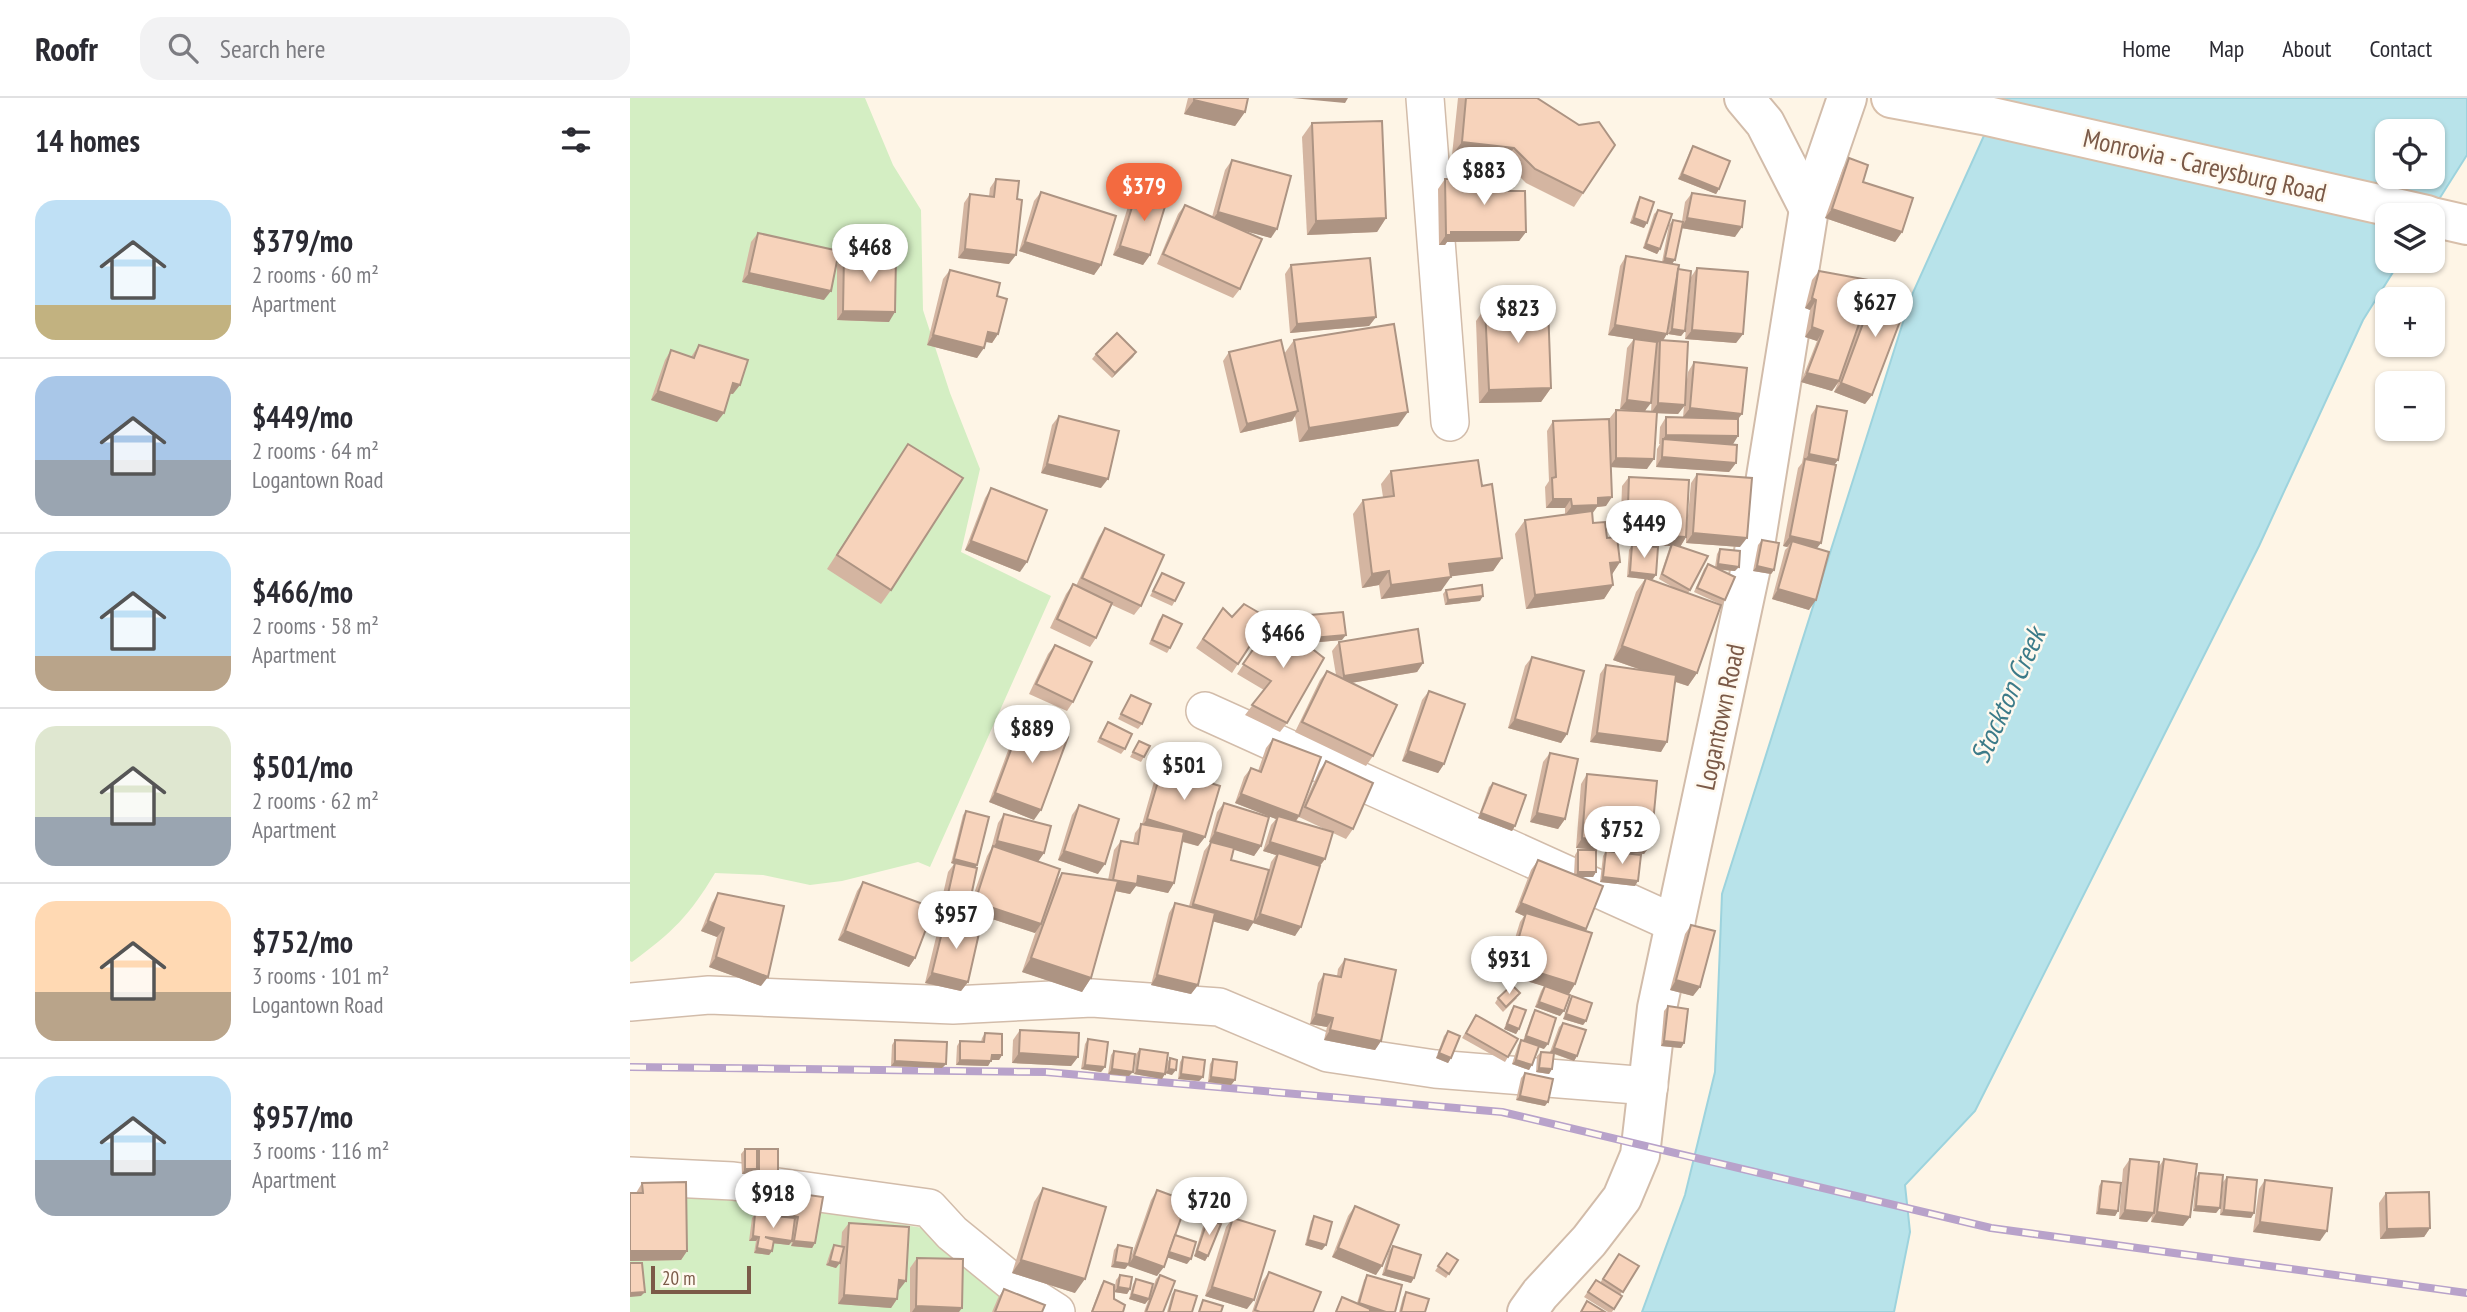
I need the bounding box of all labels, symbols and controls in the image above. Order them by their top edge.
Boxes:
search box [140,17,630,80]
text: Roofr [35,27,98,70]
icon: search [164,29,202,67]
text: Search here [220,32,325,65]
text: Home [2122,33,2171,64]
text: Map [2209,33,2244,64]
text: About [2282,33,2331,64]
text: Contact [2369,33,2432,64]
map controls [2375,119,2445,441]
button: locate [2375,119,2445,189]
text: 14 homes [35,121,140,160]
icon: filters [557,121,595,159]
street label: Monrovia - Careysburg Road [2080,121,2330,209]
pin: $883 [1443,148,1525,207]
text: $883 [1462,155,1506,184]
pin: $379 [1103,164,1185,223]
text: $379 [1122,171,1166,200]
button: layers [2375,203,2445,273]
text: $379/mo [252,221,353,260]
pin: $468 [829,225,911,284]
icon: home [91,228,175,312]
text: $468 [848,232,892,261]
text: 2 rooms · 60 m² [252,260,379,289]
pin: $627 [1834,280,1916,339]
pin: $823 [1477,286,1559,345]
text: $627 [1853,287,1897,316]
button: + [2375,287,2445,357]
text: Apartment [252,289,336,318]
text: $823 [1496,293,1540,322]
button: − [2375,371,2445,441]
text: $449/mo [252,397,353,436]
icon: home [91,404,175,488]
text: 2 rooms · 64 m² [252,436,379,465]
text: Logantown Road [252,465,383,494]
pin: $449 [1603,500,1685,560]
text: $449 [1622,508,1666,537]
text: $466/mo [252,572,353,611]
icon: home [91,579,175,663]
pin: $466 [1242,610,1324,670]
text: 2 rooms · 58 m² [252,611,379,640]
text: $466 [1261,618,1305,647]
water label: Stockton Creek [1961,619,2054,768]
text: Apartment [252,640,336,669]
street label: Logantown Road [1688,641,1752,793]
pin: $889 [991,706,1073,765]
text: $889 [1010,713,1054,742]
pin: $501 [1143,742,1225,802]
text: $501/mo [252,747,353,786]
text: $501 [1162,750,1206,779]
icon: home [91,754,175,838]
text: 2 rooms · 62 m² [252,786,379,815]
pin: $752 [1581,806,1663,866]
text: $752 [1600,814,1644,843]
text: Apartment [252,815,336,844]
pin: $957 [915,892,997,951]
text: $957 [934,899,978,928]
text: $752/mo [252,922,353,961]
icon: home [91,929,175,1013]
pin: $931 [1468,936,1550,996]
text: $931 [1487,944,1531,973]
text: 3 rooms · 101 m² [252,961,389,990]
text: Logantown Road [252,990,383,1019]
text: $957/mo [252,1097,353,1136]
icon: home [91,1104,175,1188]
text: 3 rooms · 116 m² [252,1136,389,1165]
text: Apartment [252,1165,336,1194]
pin: $918 [732,1170,814,1230]
text: $918 [751,1178,795,1207]
pin: $720 [1168,1178,1250,1237]
text: $720 [1187,1185,1231,1214]
scale bar [651,1263,751,1295]
text: 20 m [662,1266,696,1290]

